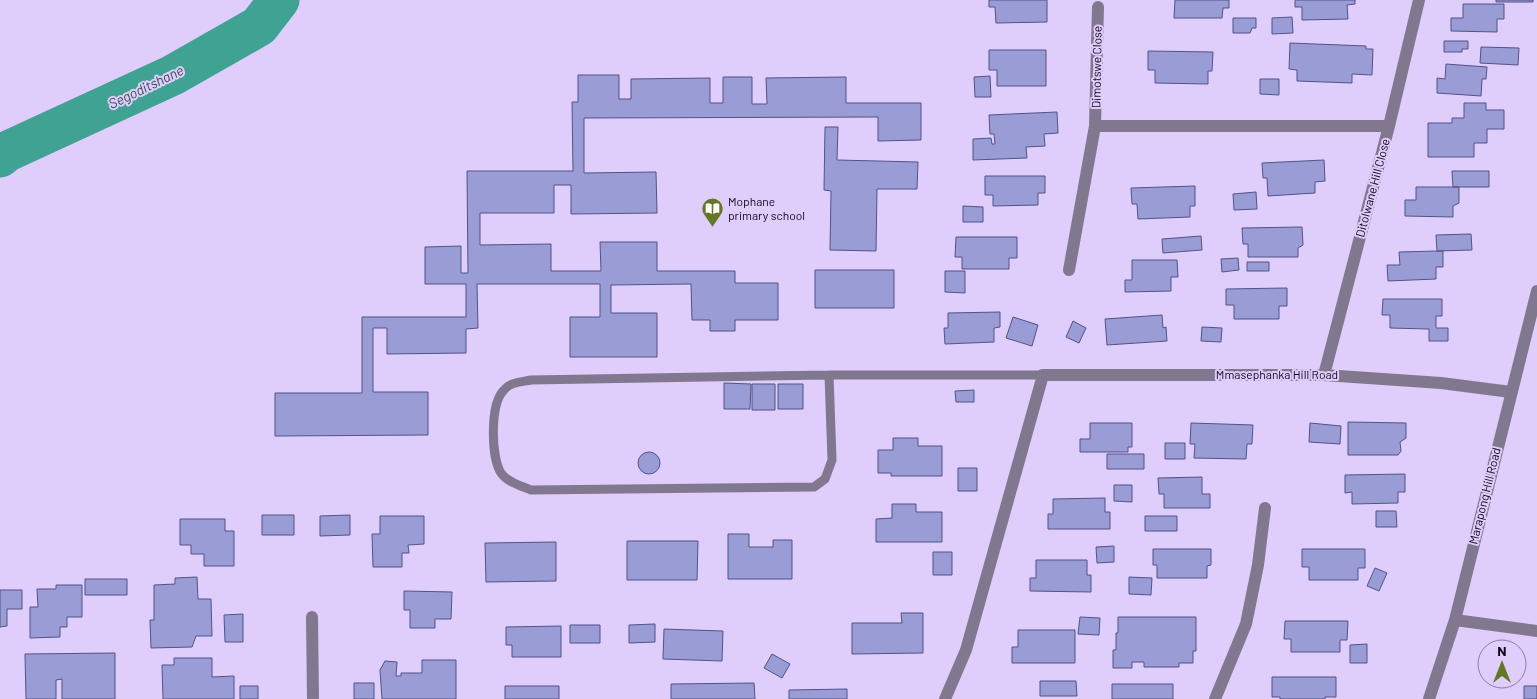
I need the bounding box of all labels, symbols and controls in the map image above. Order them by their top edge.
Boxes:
street label: Dimotswe Close [1088,26,1104,108]
water label: Segoditshane [105,61,186,112]
street label: Ditolwane Hill Close [1352,137,1392,239]
place label: Mophane primary school [728,194,805,222]
library icon: Mophane primary school [700,197,724,228]
street label: Mmasephanka Hill Road [1216,367,1338,381]
street label: Marapong Hill Road [1465,446,1503,545]
north arrow [1477,639,1527,689]
text: N [1497,642,1507,659]

